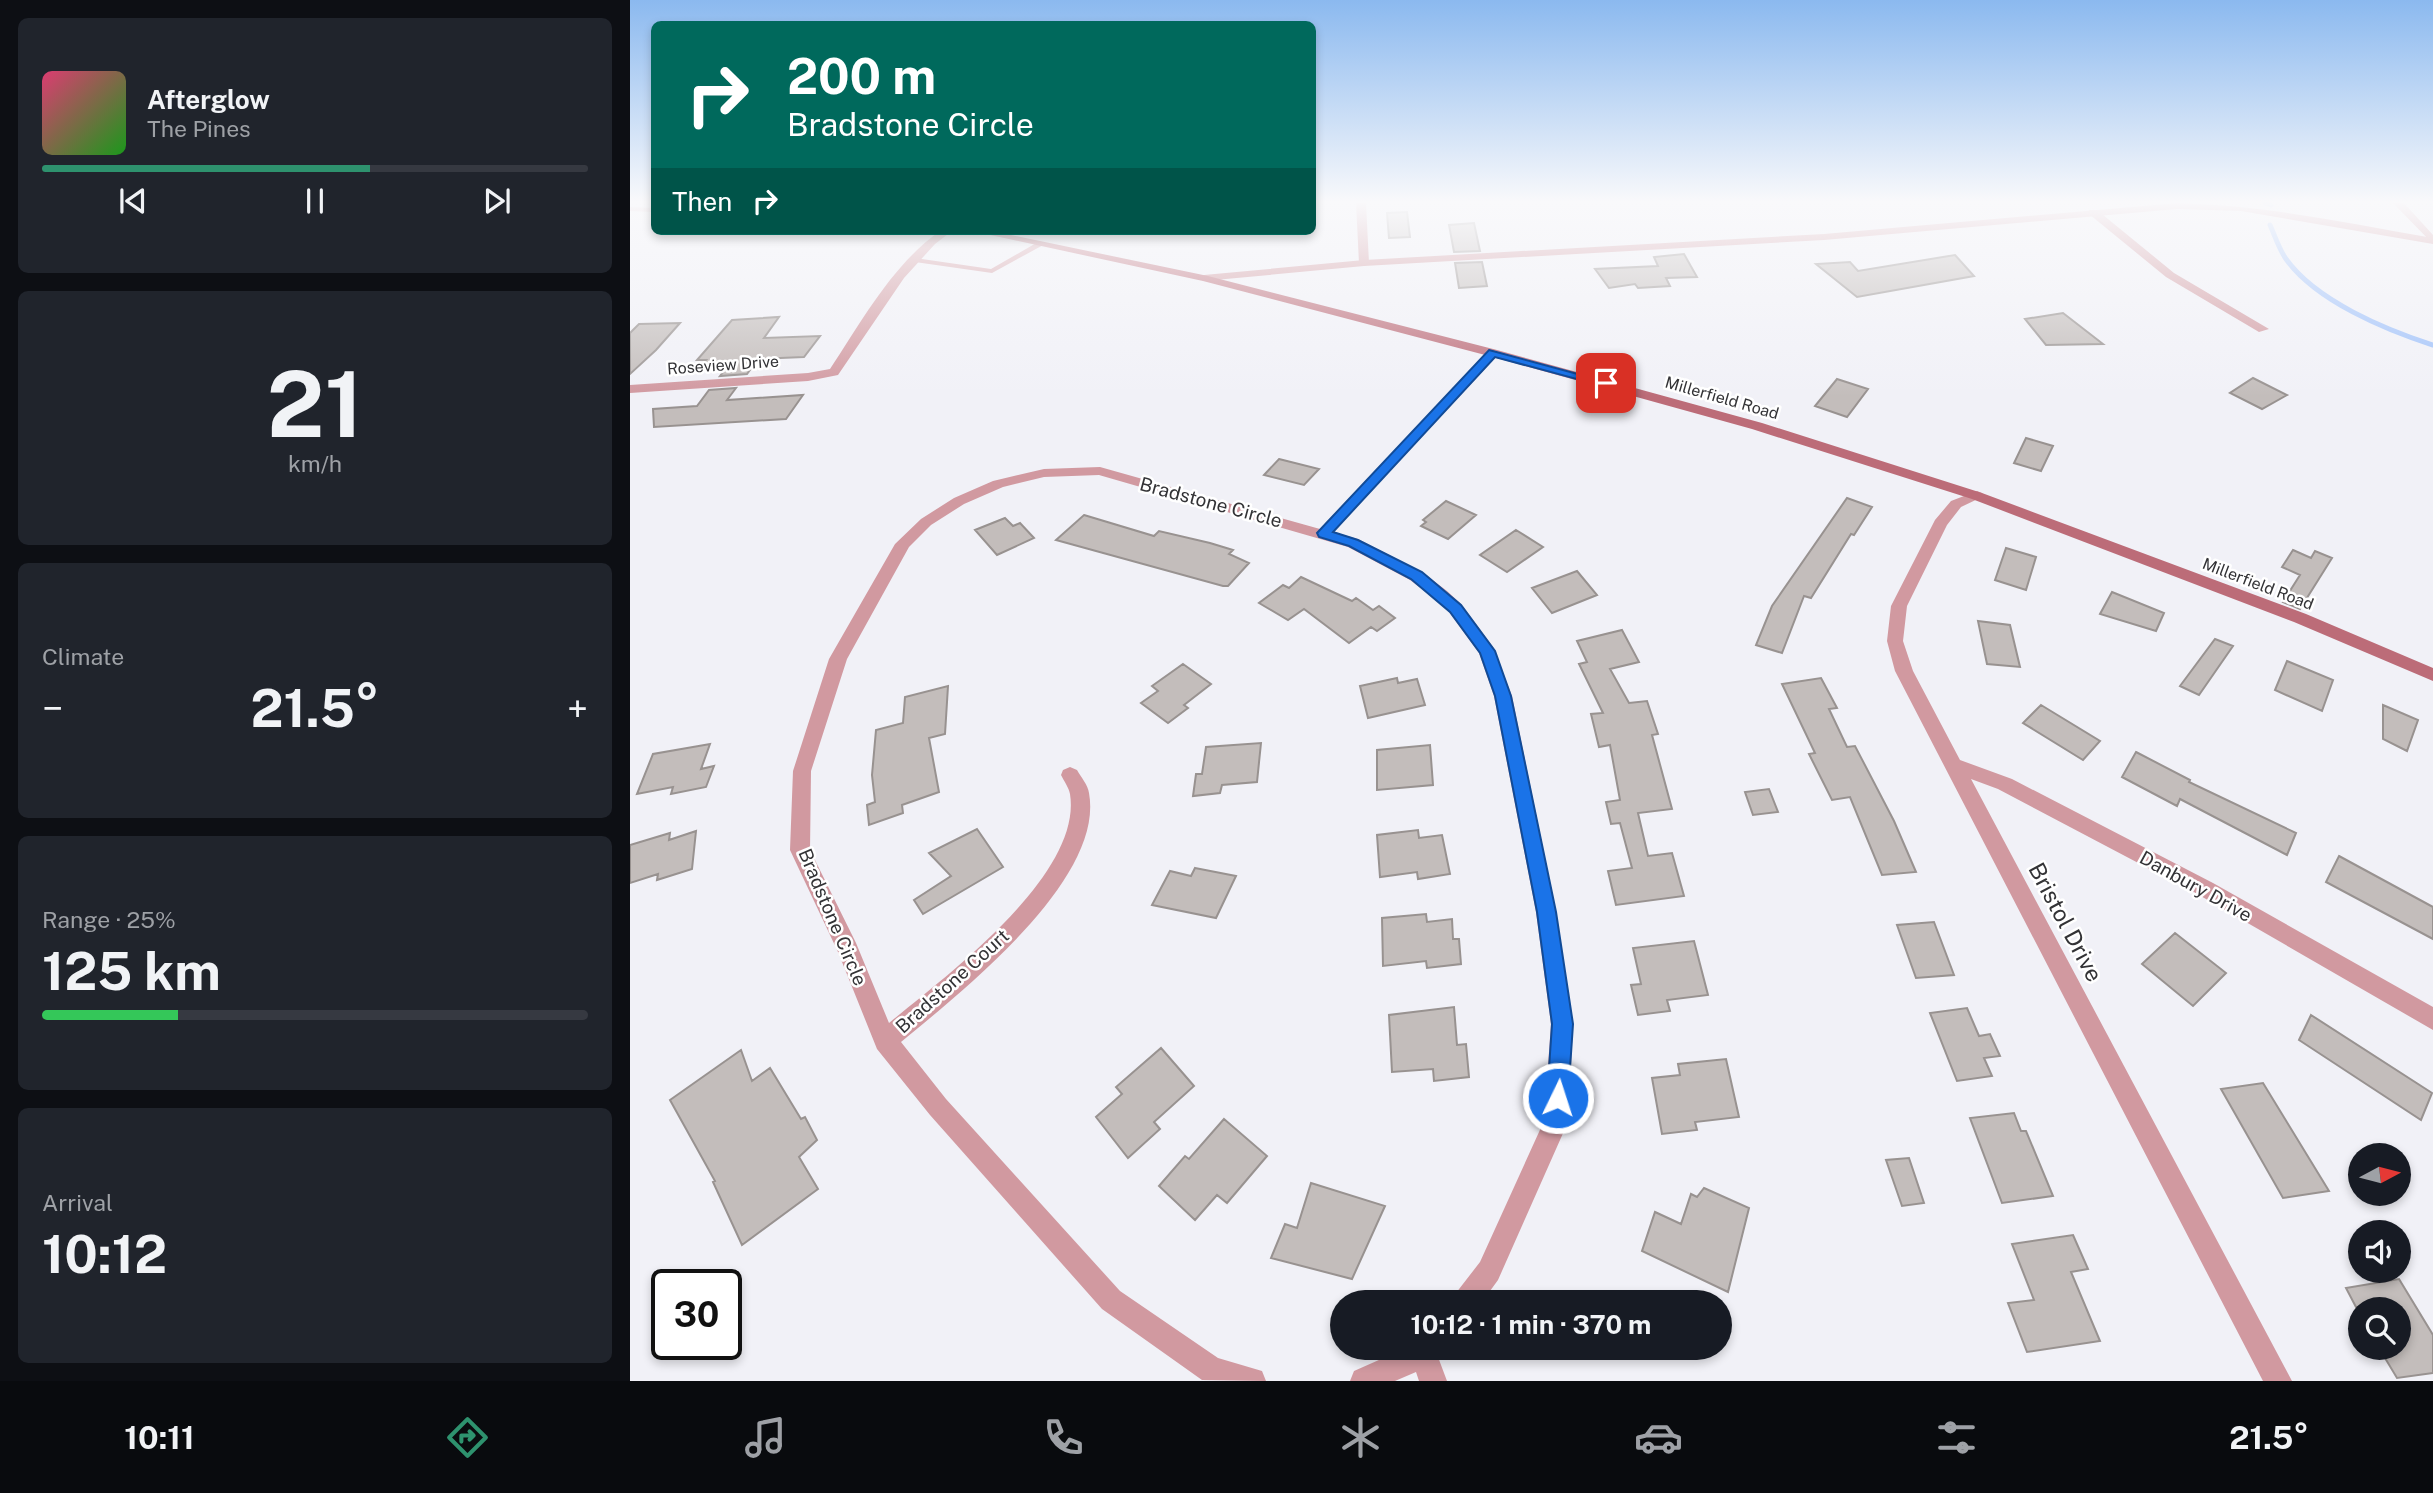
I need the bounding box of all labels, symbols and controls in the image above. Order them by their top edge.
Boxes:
text: 200 m [787,47,936,105]
icon: right [672,49,763,140]
text: Afterglow [147,84,270,115]
text: Bradstone Circle [787,106,1034,143]
text: The Pines [147,115,251,142]
icon: previous [114,182,152,220]
icon: pause [296,182,334,220]
icon: next [478,182,516,220]
icon: right [746,182,784,220]
text: Then [672,186,732,217]
text: 21 [267,351,363,457]
street label: Roseview Drive [666,352,780,378]
pin [1576,353,1636,413]
icon: arrive [1587,364,1625,402]
street label: Millerfield Road [1663,373,1781,423]
text: km/h [288,450,342,477]
street label: Bradstone Circle [1137,472,1285,532]
street label: Millerfield Road [2200,554,2316,614]
text: Climate [42,643,124,670]
text: 21.5° [250,678,380,739]
text: − [42,686,63,731]
text: + [567,686,588,731]
street label: Bradstone Circle [794,845,872,989]
street label: Danbury Drive [2136,846,2256,926]
street label: Bristol Drive [2023,858,2109,986]
text: Range · 25% [42,906,176,933]
street label: Bradstone Court [891,924,1013,1038]
text: 125 km [42,941,221,1002]
position arrow [1521,1061,1595,1135]
north arrow [2348,1143,2412,1206]
map controls [2348,1143,2411,1360]
text: Arrival [42,1189,113,1216]
button: sound [2348,1220,2411,1283]
text: 10:12 [42,1224,167,1285]
speed limit sign: 30 [651,1269,742,1360]
button: search [2348,1297,2411,1360]
text: 10:12 · 1 min · 370 m [1411,1309,1651,1340]
icon: directions [443,1413,492,1462]
icon: music [741,1413,790,1462]
icon: phone [1039,1413,1088,1462]
icon: climate [1336,1413,1385,1462]
icon: car [1634,1413,1683,1462]
icon: filters [1932,1413,1981,1462]
text: 10:11 [124,1419,195,1456]
text: 21.5° [2229,1419,2309,1456]

